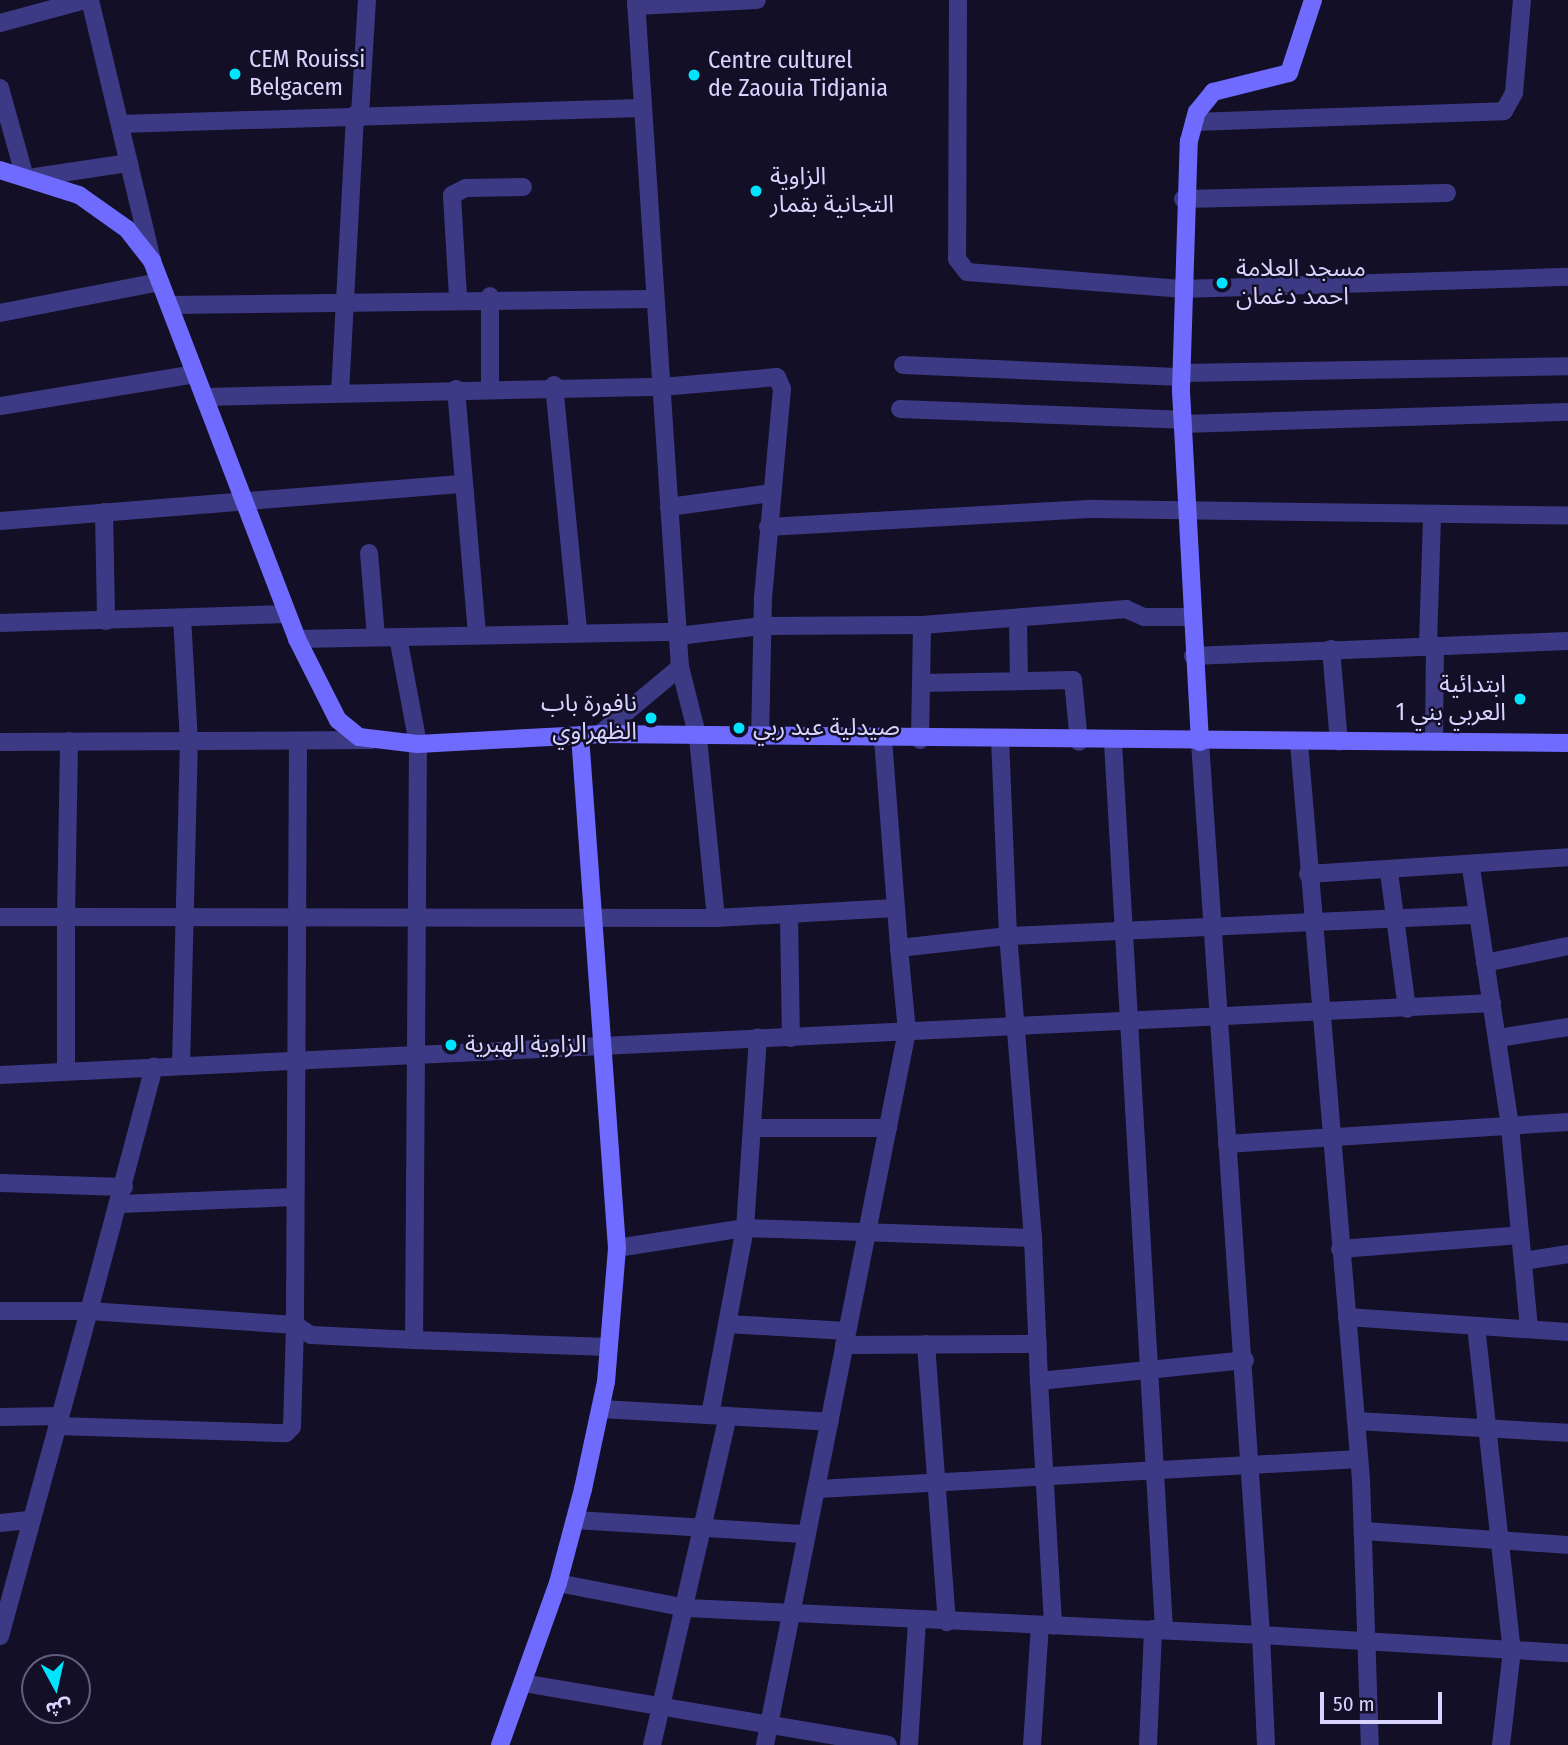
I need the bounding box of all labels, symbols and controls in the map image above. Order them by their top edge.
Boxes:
place label: CEM Rouissi Belgacem [249,46,365,102]
place label: Centre culturel de Zaouia Tidjania [708,47,888,103]
marker: CEM Rouissi Belgacem [227,66,243,82]
marker: Centre culturel de Zaouia Tidjania [686,67,702,83]
place label: الزاوية التجانية بقمار [770,163,894,219]
marker: الزاوية التجانية بقمار [748,183,764,199]
place label: مسجد العلامة احمد دغمان [1236,255,1366,311]
marker: مسجد العلامة احمد دغمان [1214,275,1230,291]
place label: ابتدائية العربي بني 1 [1396,671,1506,727]
place label: نافورة باب الظهراوي [541,690,637,746]
marker: ابتدائية العربي بني 1 [1512,691,1528,707]
marker: نافورة باب الظهراوي [643,710,659,726]
place label: صيدلية عبد ربي [753,714,900,742]
marker: صيدلية عبد ربي [731,720,747,736]
place label: الزاوية الهبرية [465,1031,587,1059]
marker: الزاوية الهبرية [443,1037,459,1053]
north arrow [21,1654,91,1724]
scale bar [1323,1678,1446,1722]
text: 50 m [1333,1691,1375,1717]
text: ش [44,1695,73,1722]

